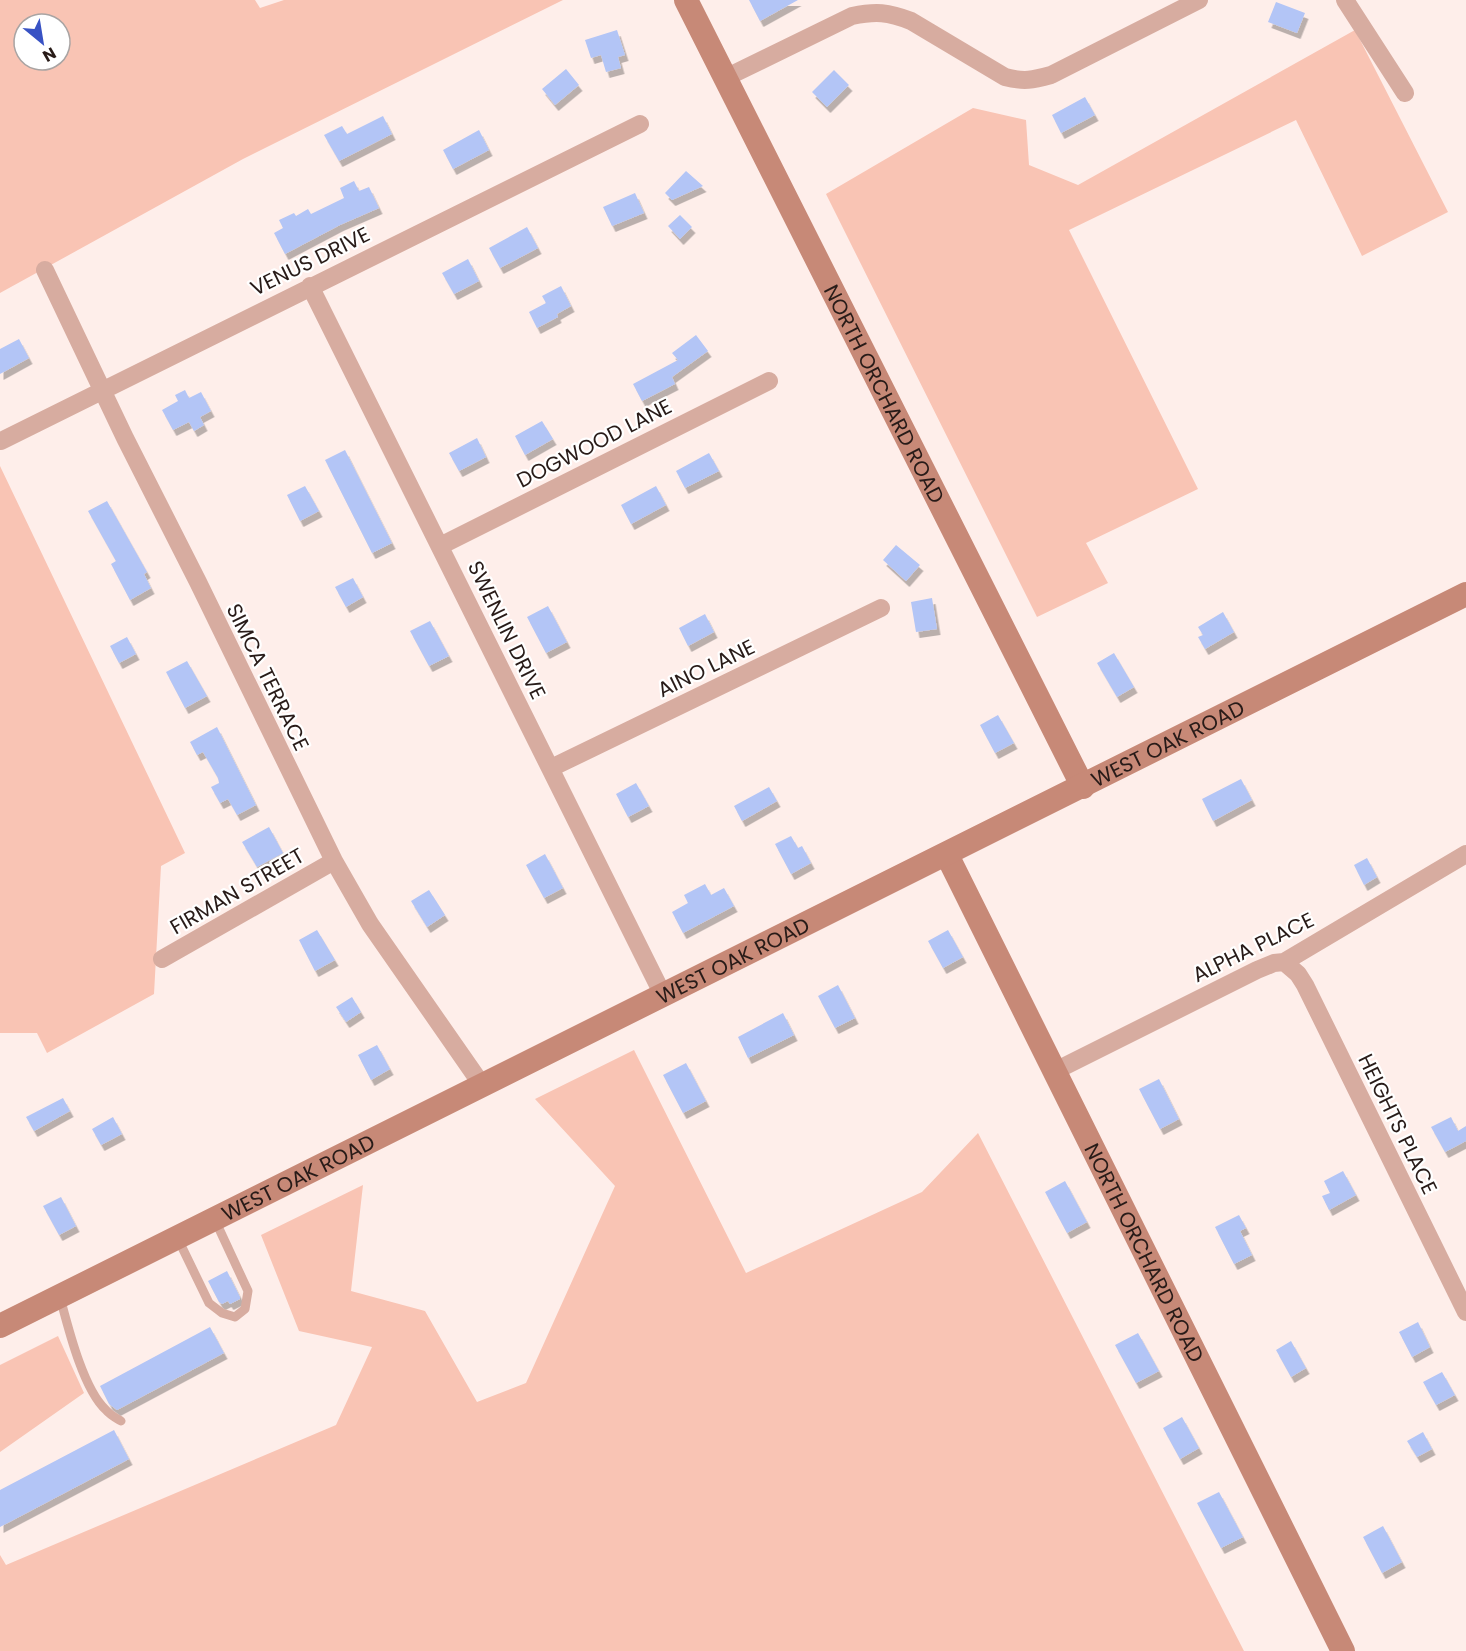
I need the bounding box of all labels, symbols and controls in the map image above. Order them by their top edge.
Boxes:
north arrow [12,12,72,72]
text: N [38,42,60,68]
street label: VENUS DRIVE [245,220,375,302]
street label: NORTH ORCHARD ROAD [817,279,952,508]
street label: DOGWOOD LANE [511,391,677,495]
street label: SWENLIN DRIVE [461,556,553,704]
street label: SIMCA TERRACE [220,599,316,755]
street label: AINO LANE [652,632,760,704]
street label: WEST OAK ROAD [1086,693,1249,793]
street label: FIRMAN STREET [165,841,309,941]
street label: ALPHA PLACE [1187,905,1319,989]
street label: WEST OAK ROAD [651,910,814,1011]
street label: HEIGHTS PLACE [1351,1049,1445,1199]
street label: WEST OAK ROAD [216,1127,379,1228]
street label: NORTH ORCHARD ROAD [1078,1138,1212,1367]

